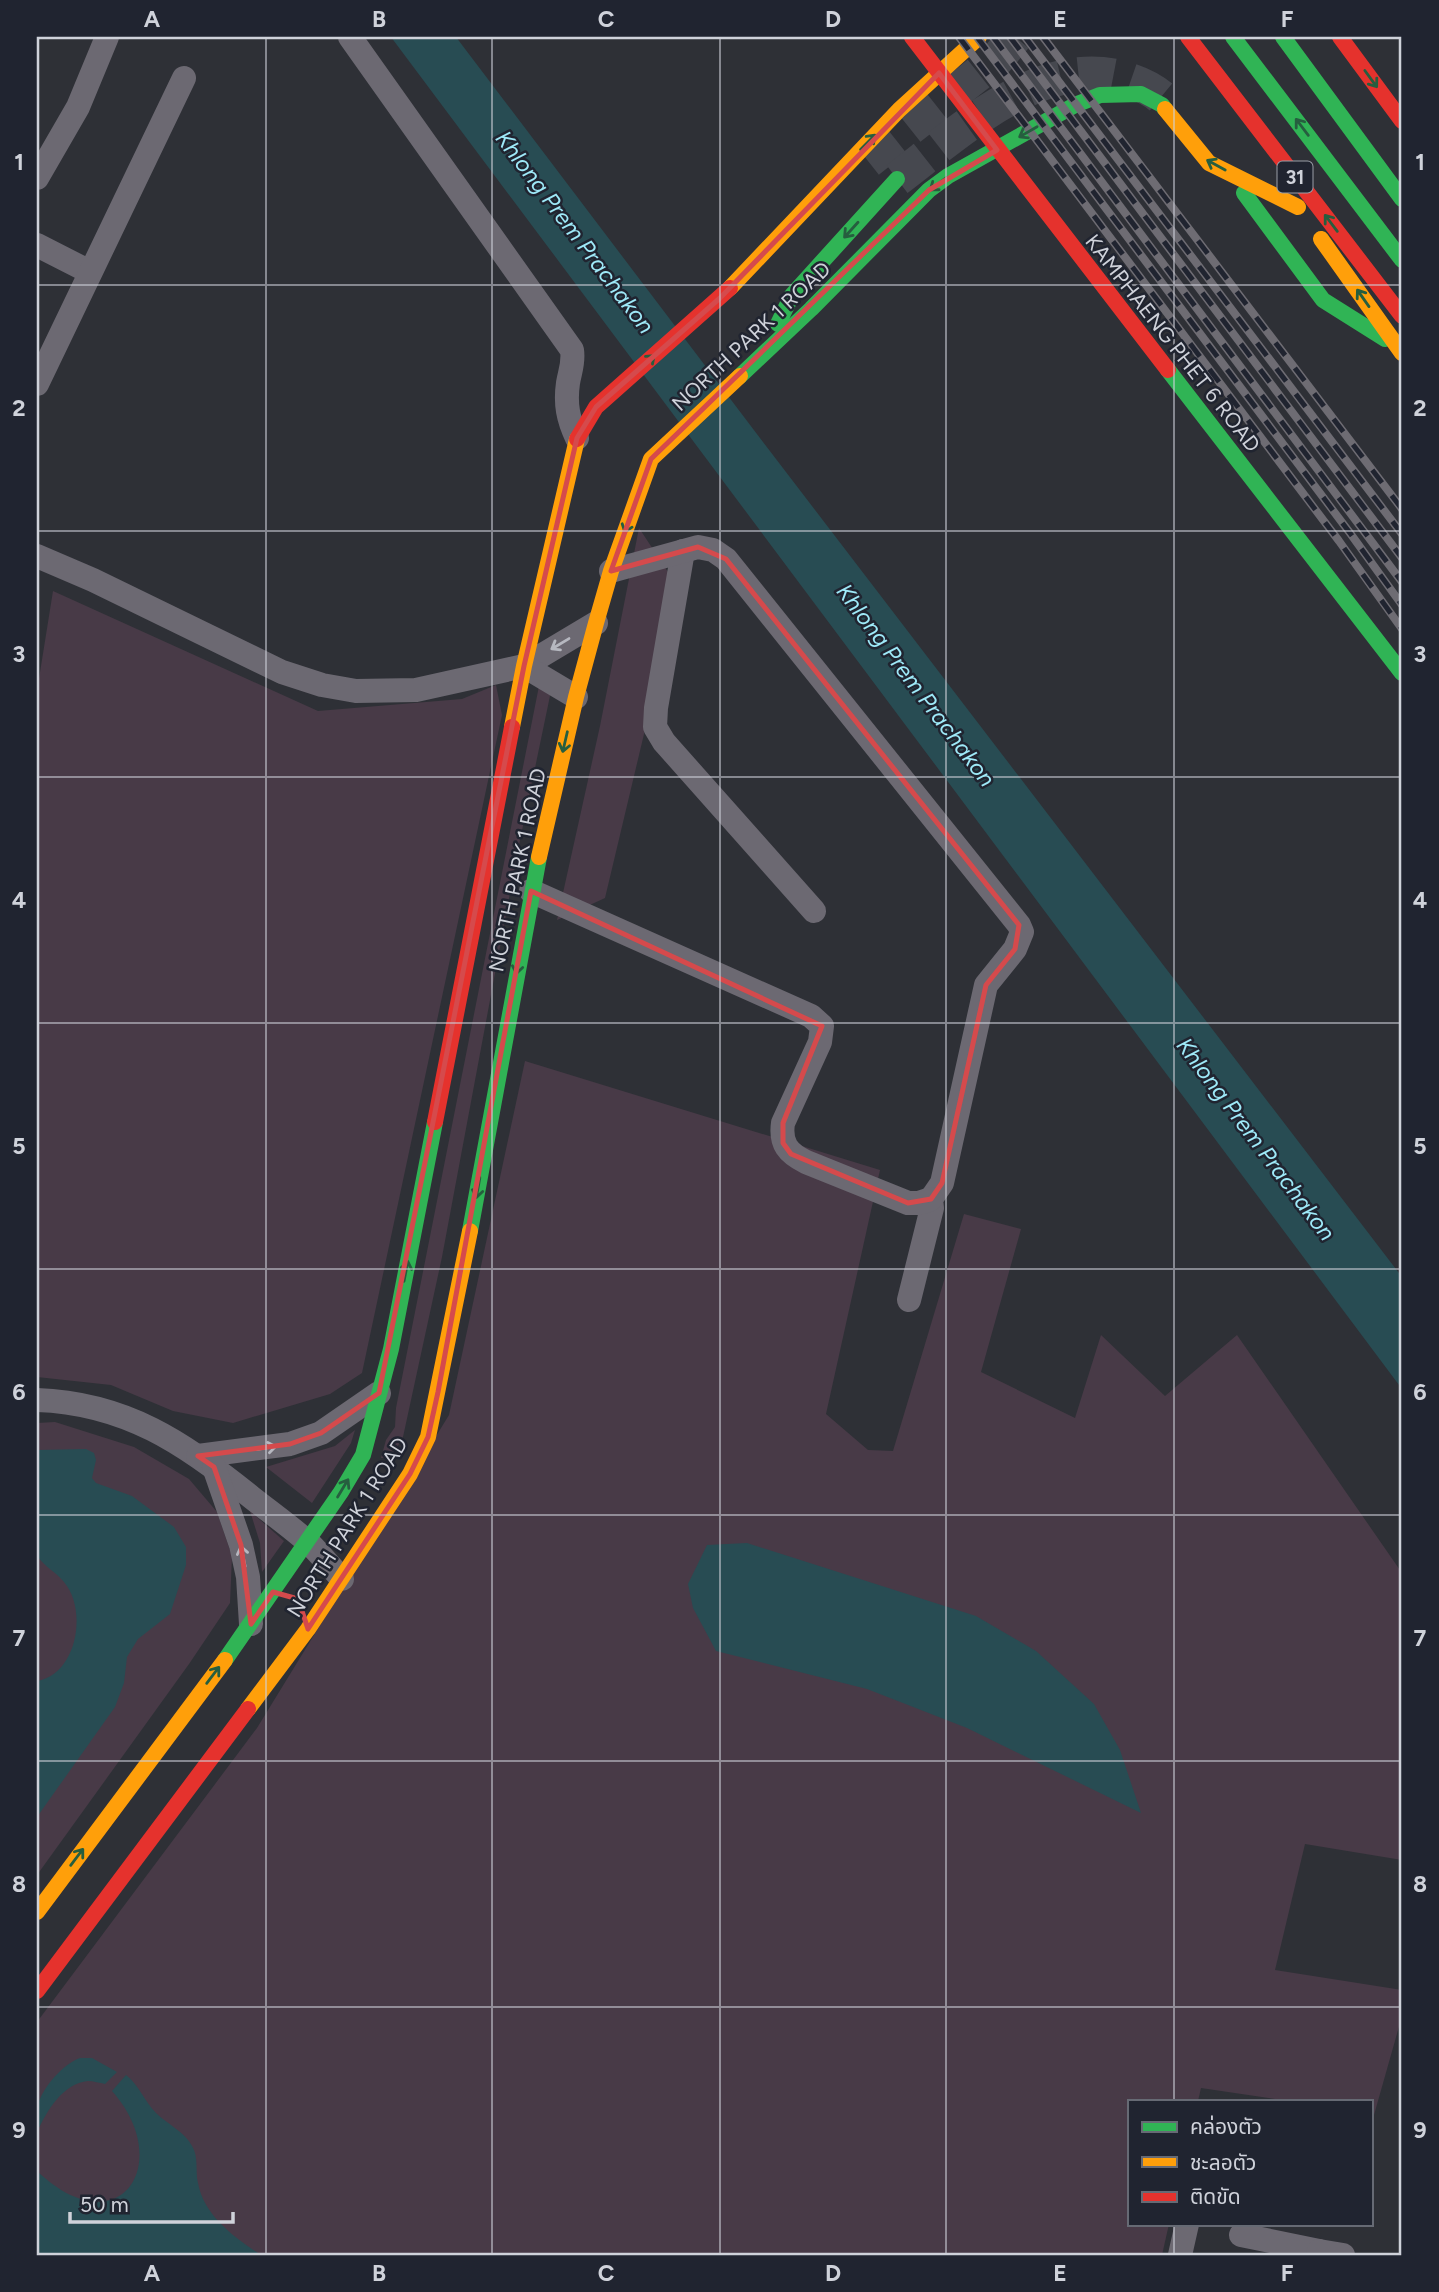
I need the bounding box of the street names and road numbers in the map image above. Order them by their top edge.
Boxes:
road number: 31 [1278,162,1312,192]
street label: KAMPHAENG PHET 6 ROAD [1080,229,1266,457]
street label: NORTH PARK 1 ROAD [667,256,835,416]
street label: NORTH PARK 1 ROAD [483,766,551,974]
street label: NORTH PARK 1 ROAD [281,1432,413,1622]

